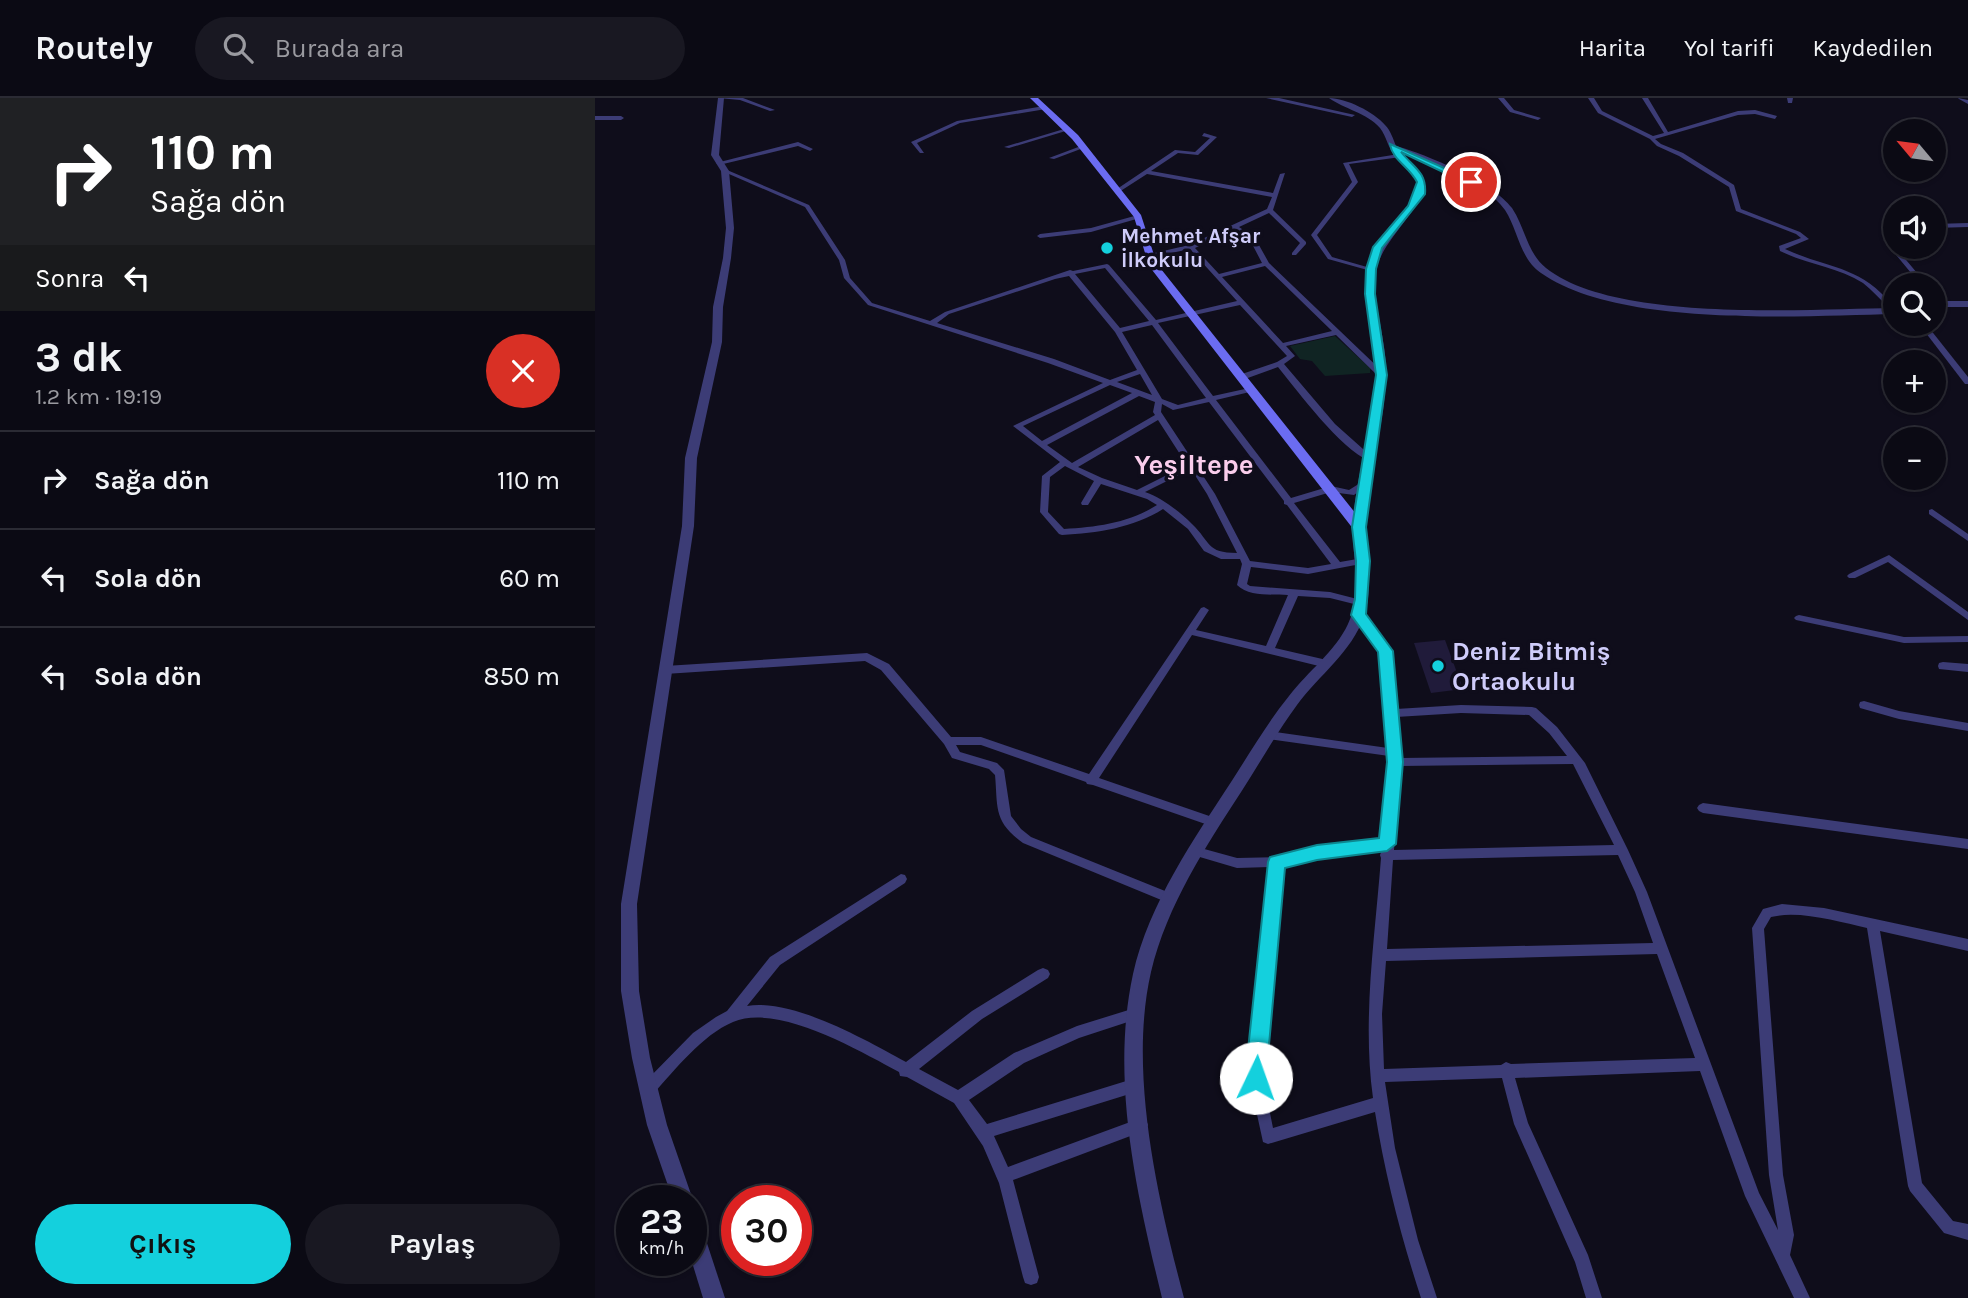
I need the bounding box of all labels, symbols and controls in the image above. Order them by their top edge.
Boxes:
search box [195,17,685,80]
text: Routely [35,29,153,67]
icon: search [219,29,257,67]
text: Burada ara [275,33,404,64]
text: Harita [1579,34,1646,62]
text: Yol tarifi [1684,34,1775,62]
text: Kaydedilen [1813,34,1933,62]
north arrow [1883,119,1946,182]
map controls [1883,119,1946,490]
text: 110 m [150,124,275,181]
icon: right [35,126,126,217]
pin [1441,152,1501,212]
icon: arrive [1452,163,1490,201]
text: Sağa dön [150,183,286,220]
button: sound [1883,196,1946,259]
place label: Mehmet Afşar İlkokulu [1121,224,1261,272]
marker: Mehmet Afşar İlkokulu [1099,240,1115,256]
icon: left [118,259,156,297]
text: Sonra [35,263,104,294]
button: search [1883,273,1946,336]
text: 3 dk [35,332,122,382]
button: close [486,334,560,408]
button: + [1883,350,1946,413]
text: 1.2 km · 19:19 [35,383,162,410]
button: − [1883,427,1946,490]
district label: Yeşiltepe [1134,448,1254,481]
icon: right [35,461,73,499]
text: Sağa dön [94,465,210,496]
text: 110 m [497,465,560,496]
icon: left [35,559,73,597]
text: Sola dön [94,563,202,594]
text: 60 m [499,563,560,594]
place label: Deniz Bitmiş Ortaokulu [1452,636,1610,697]
icon: left [35,657,73,695]
marker: Deniz Bitmiş Ortaokulu [1430,658,1446,674]
text: Sola dön [94,661,202,692]
text: 850 m [483,661,560,692]
position arrow [1219,1041,1293,1115]
speed limit sign: 30 [721,1185,812,1276]
text: 23 [640,1201,683,1242]
button: Çıkış [35,1204,291,1284]
button: Paylaş [305,1204,560,1284]
text: km/h [639,1237,684,1259]

